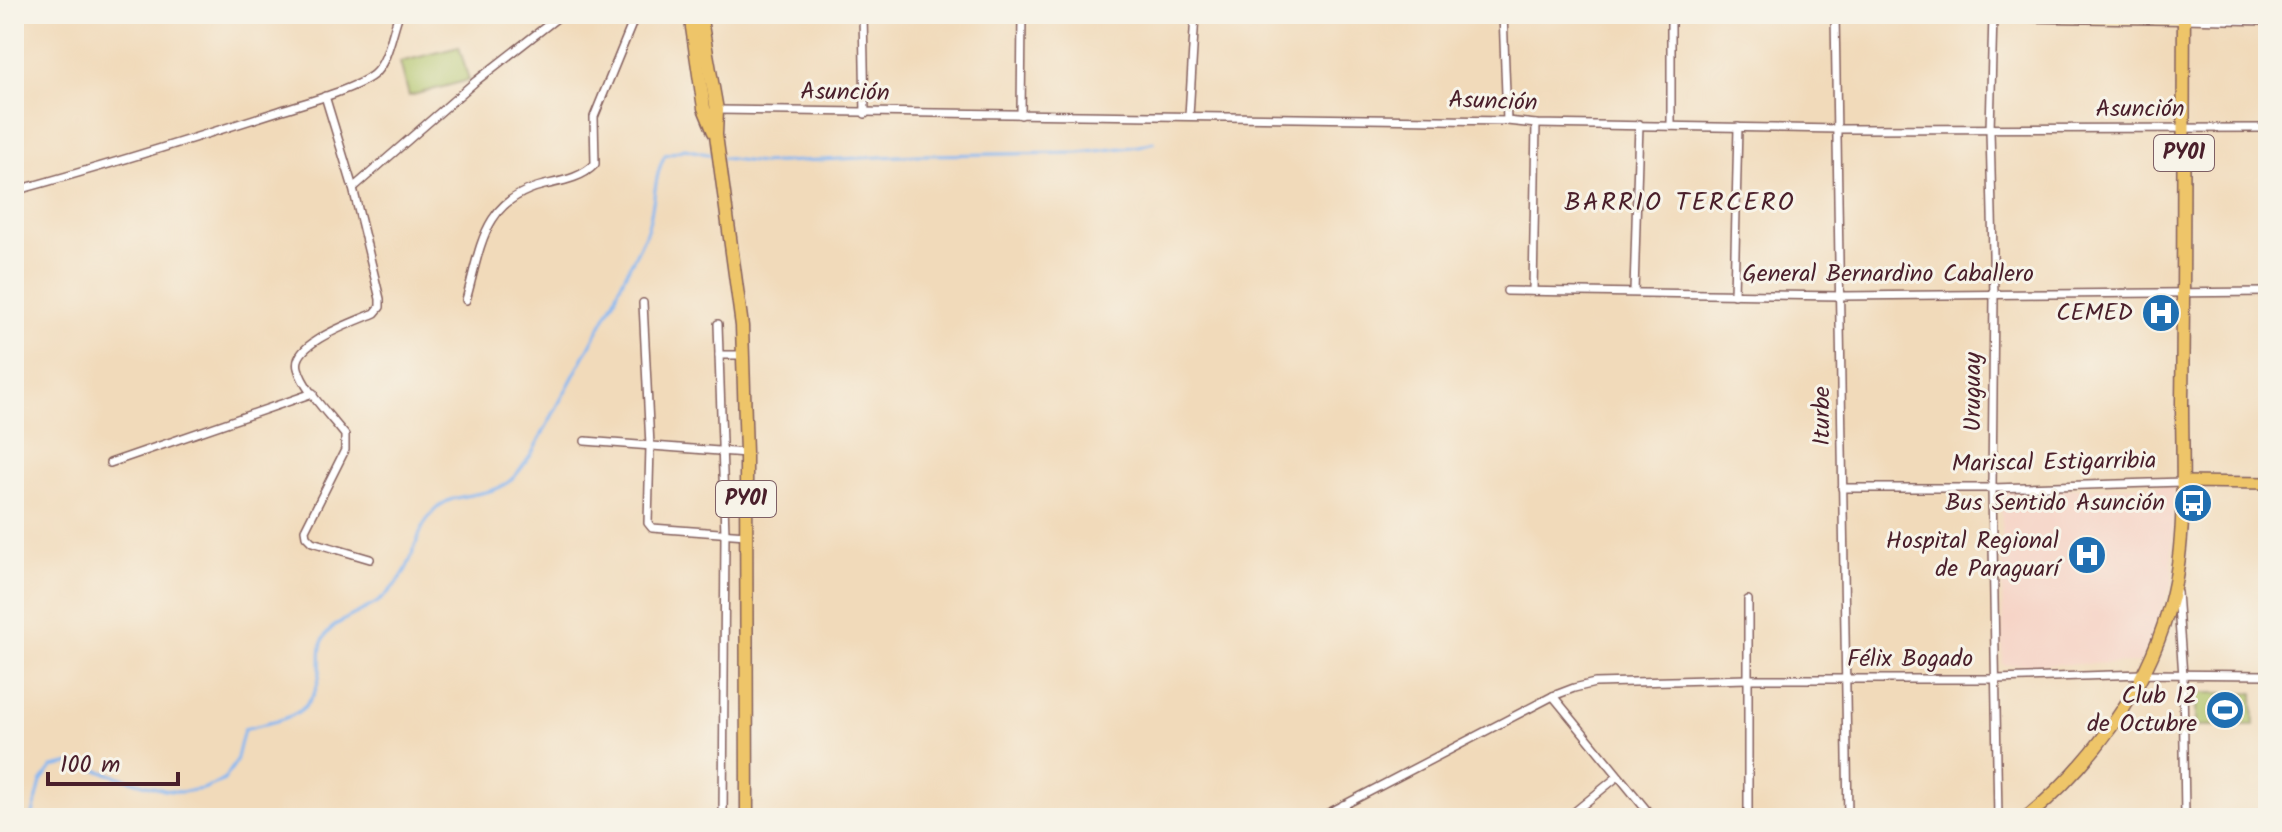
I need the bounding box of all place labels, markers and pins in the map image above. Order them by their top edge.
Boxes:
hospital icon: CEMED [2140,292,2182,334]
place label: CEMED [2056,294,2133,333]
bus stop icon: Bus Sentido Asunción [2172,482,2214,524]
place label: Bus Sentido Asunción [1945,484,2165,523]
place label: Hospital Regional de Paraguarí [1886,522,2062,589]
hospital icon: Hospital Regional de Paraguarí [2066,534,2108,576]
place label: Club 12 de Octubre [2087,677,2197,744]
sports icon: Club 12 de Octubre [2204,689,2246,731]

